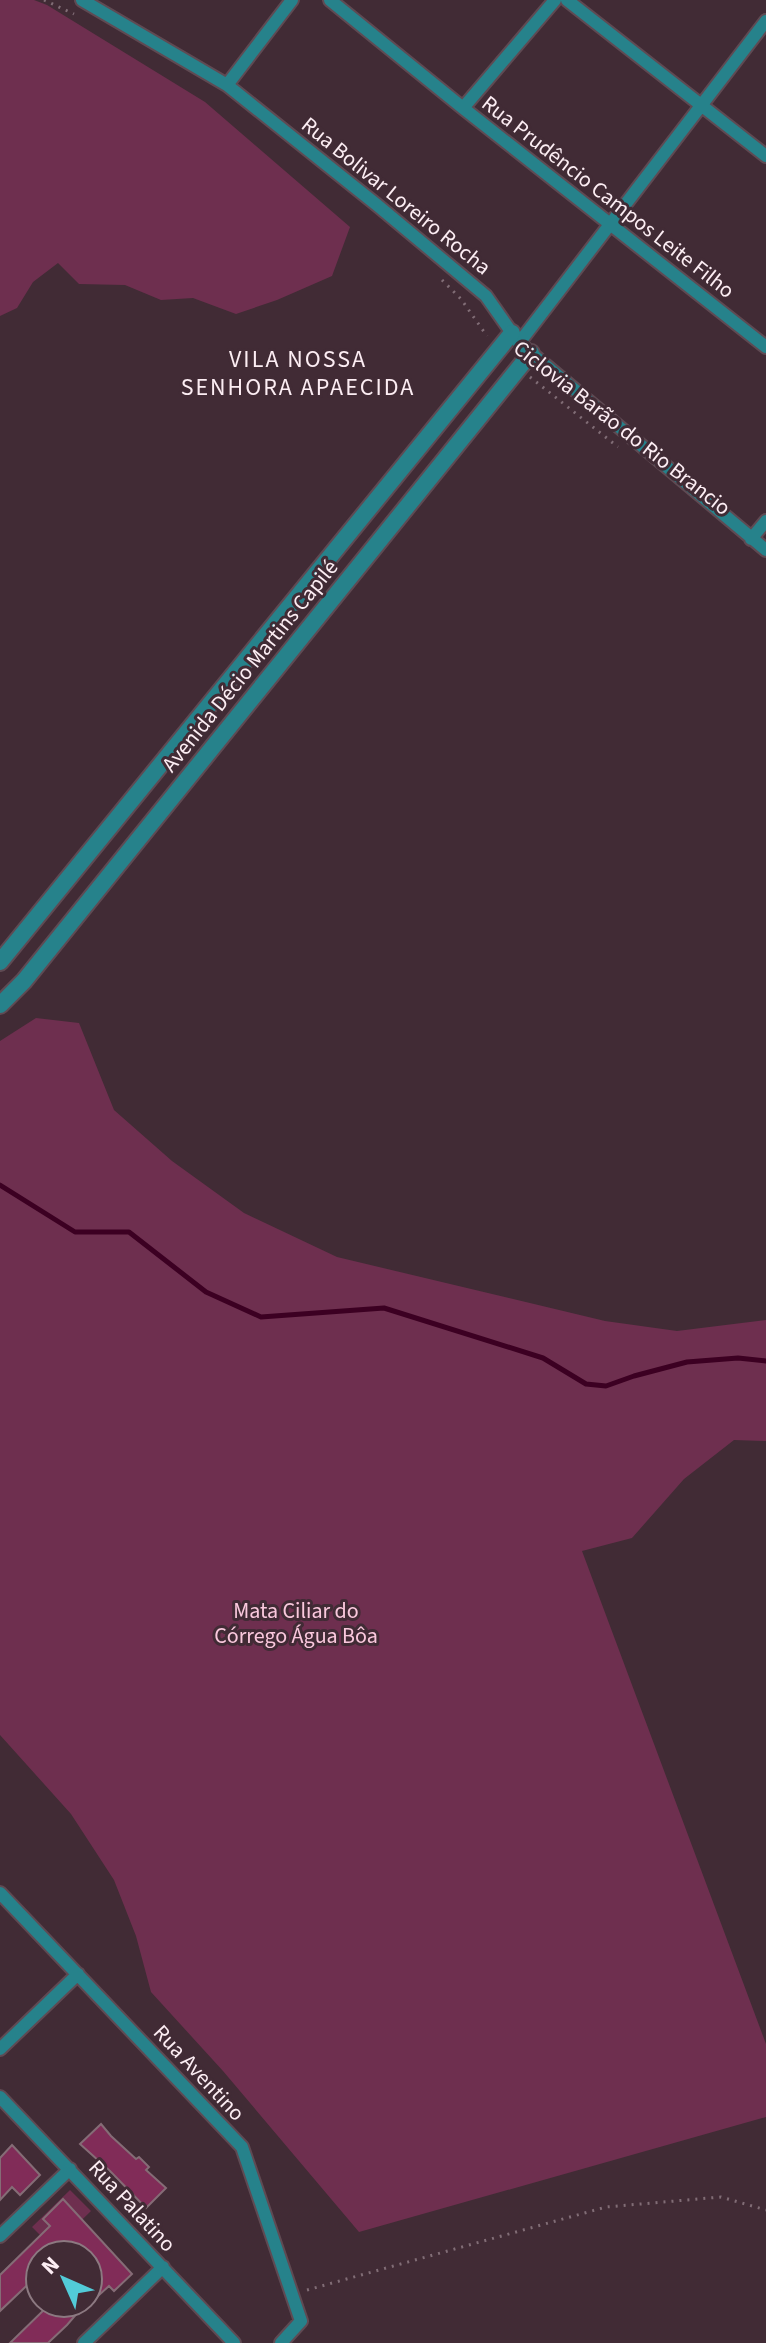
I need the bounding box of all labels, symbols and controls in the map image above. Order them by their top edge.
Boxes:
street label: Rua Prudêncio Campos Leite Filho [475,88,741,306]
street label: Rua Bolivar Loreiro Rocha [294,109,498,283]
street label: Ciclovia Barão do Rio Brancio [506,333,738,523]
district label: VILA NOSSA SENHORA APAECIDA [181,342,415,405]
street label: Avenida Décio Martins Capilé [154,553,346,779]
park label: Mata Ciliar do Córrego Água Bôa [214,1595,378,1652]
street label: Rua Aventino [146,2018,252,2128]
street label: Rua Palatino [81,2153,183,2259]
north arrow [24,2239,104,2319]
text: N [34,2249,67,2282]

